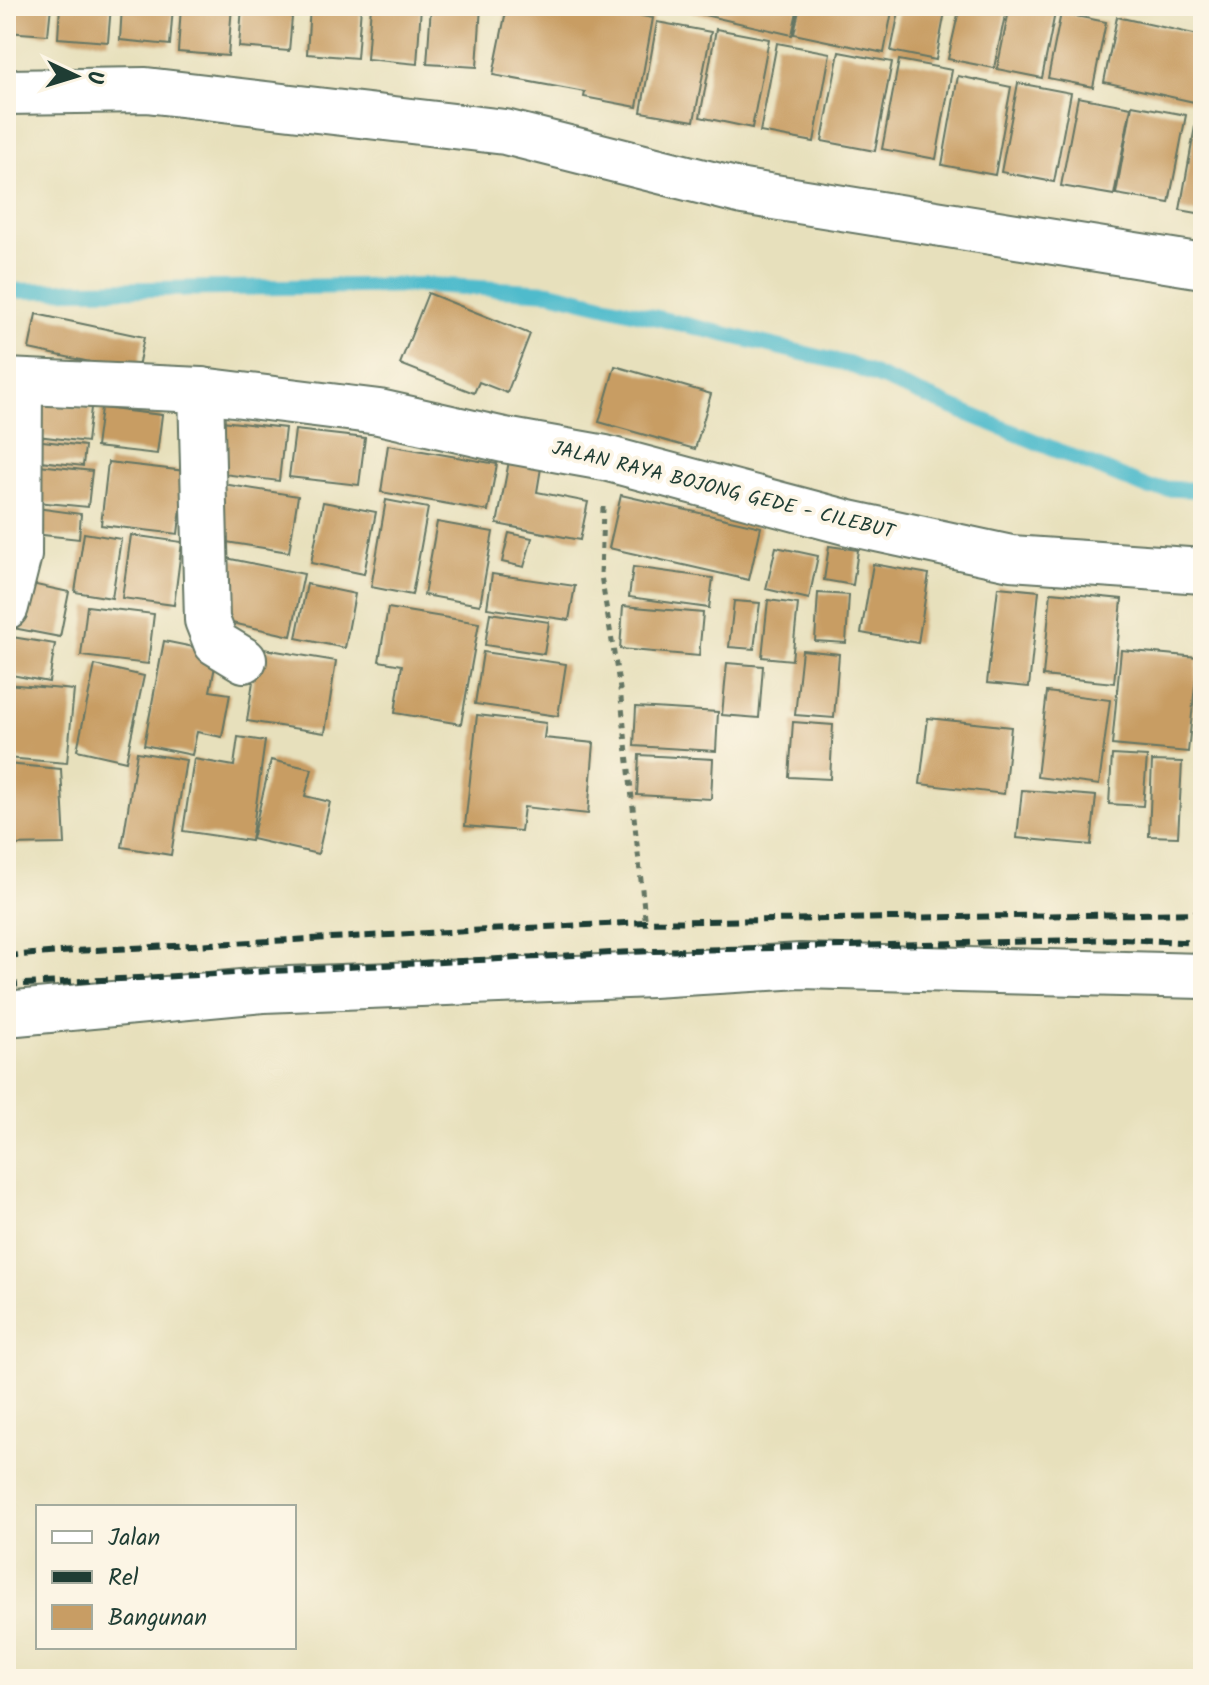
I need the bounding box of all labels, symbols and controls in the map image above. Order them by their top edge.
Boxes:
north arrow [36,36,116,116]
text: U [76,69,111,85]
street label: JALAN RAYA BOJONG GEDE - CILEBUT [548,433,900,550]
legend [36,1505,296,1649]
text: Jalan [108,1519,160,1558]
text: Rel [108,1559,139,1598]
text: Bangunan [108,1599,207,1638]

